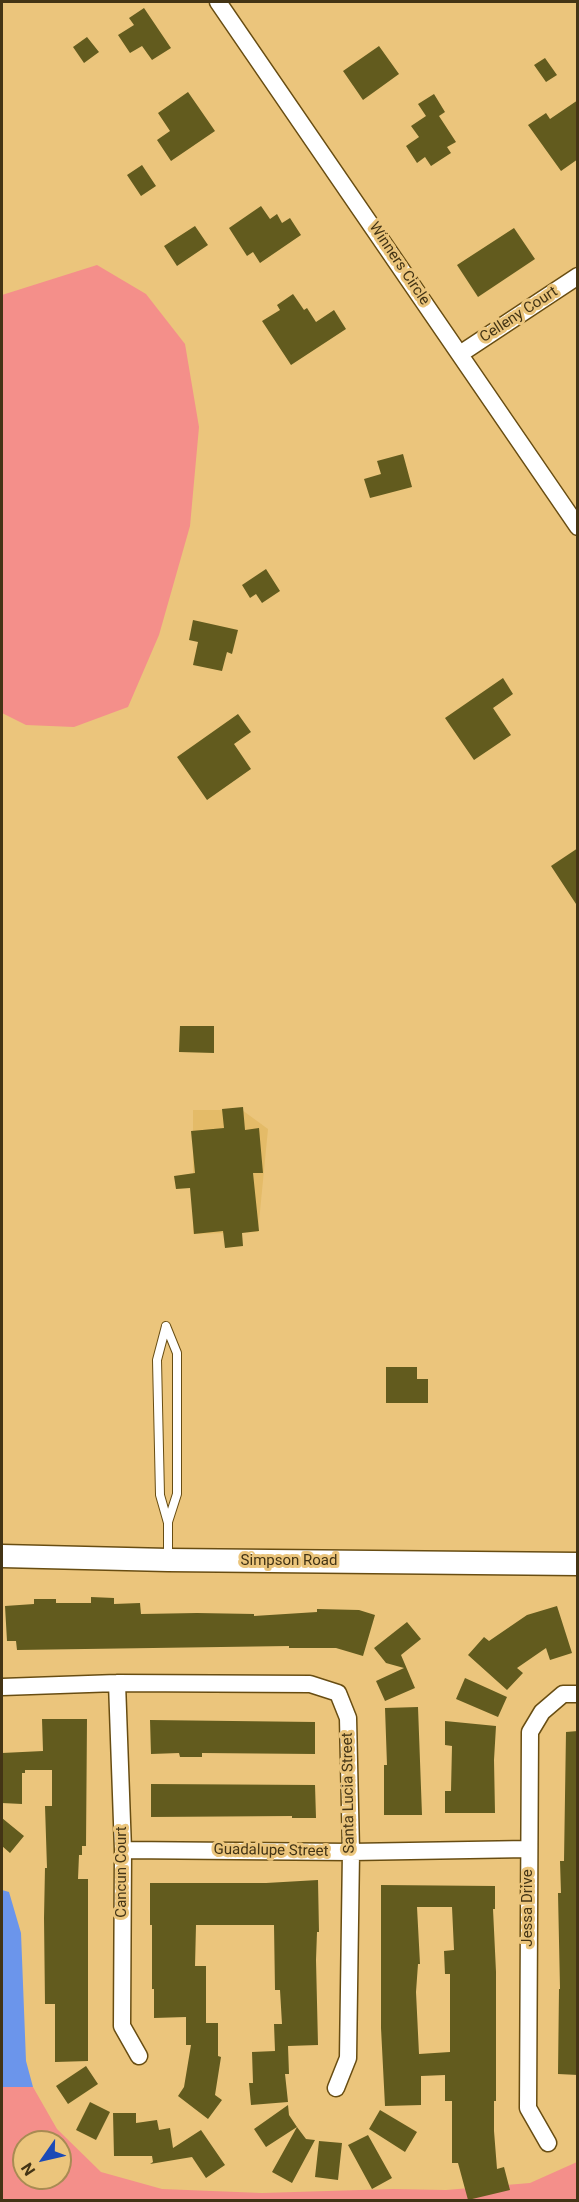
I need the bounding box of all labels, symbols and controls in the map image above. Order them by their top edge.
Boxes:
street label: Winners Circle [365,219,433,309]
street label: Celleny Court [477,283,561,347]
street label: Simpson Road [241,1552,337,1570]
street label: Santa Lucia Street [339,1732,359,1854]
street label: Cancun Court [113,1826,131,1918]
street label: Guadalupe Street [213,1841,329,1861]
street label: Jessa Drive [519,1869,537,1947]
north arrow [12,2130,72,2190]
text: N [17,2159,39,2179]

